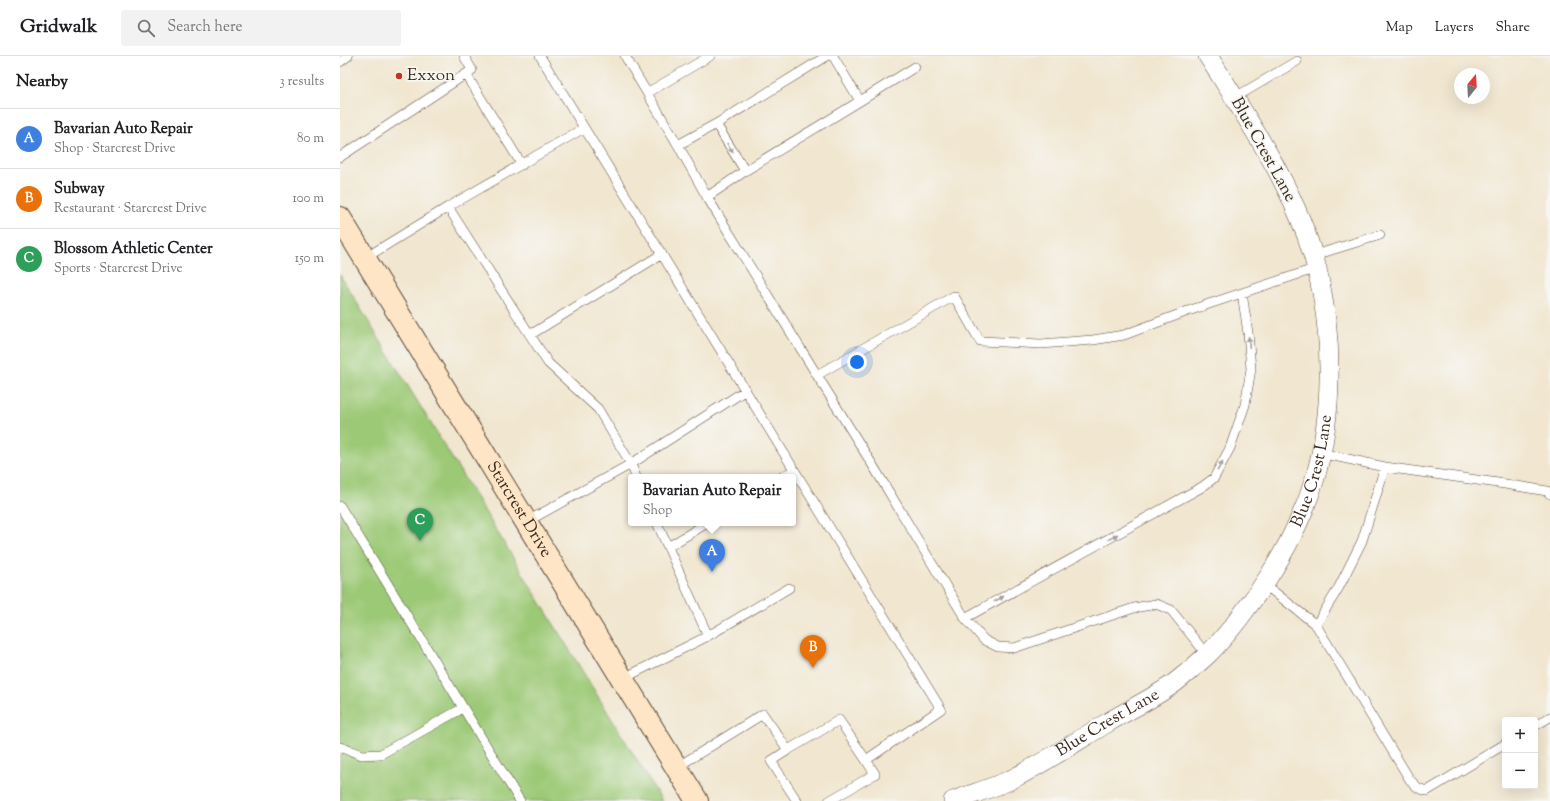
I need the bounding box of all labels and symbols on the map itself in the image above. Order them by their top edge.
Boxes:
place label: Exxon [407,64,455,88]
north arrow [1454,68,1490,104]
marker: Exxon [394,71,404,81]
street label: Blue Crest Lane [1224,93,1302,207]
one-way arrow [727,142,734,154]
one-way arrow [1245,336,1252,348]
your location [847,352,867,372]
street label: Blue Crest Lane [1285,414,1339,532]
street label: Starcrest Drive [480,457,557,562]
one-way arrow [1216,461,1223,472]
pin: C [407,508,433,541]
one-way arrow [1107,533,1119,540]
pin: A [699,539,725,572]
one-way arrow [993,596,1005,603]
pin: B [800,635,826,668]
street label: Blue Crest Lane [1052,683,1164,763]

